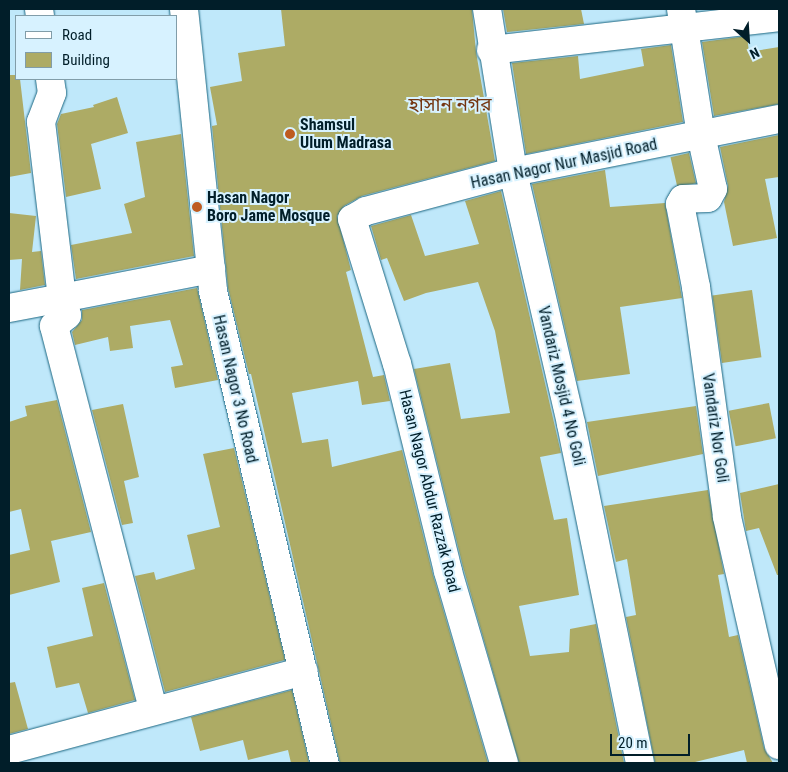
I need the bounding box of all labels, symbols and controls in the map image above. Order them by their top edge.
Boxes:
legend [15,15,178,80]
north arrow [723,15,773,65]
text: Road [62,26,92,44]
text: N [747,44,762,63]
text: Building [62,51,110,69]
district label: হাসান নগর [409,94,491,116]
place label: Shamsul Ulum Madrasa [300,115,392,153]
marker: Shamsul Ulum Madrasa [284,128,296,140]
street label: Hasan Nagor Nur Masjid Road [469,135,659,193]
place label: Hasan Nagor Boro Jame Mosque [207,188,330,226]
marker: Hasan Nagor Boro Jame Mosque [191,201,203,213]
street label: Vandariz Mosjid 4 No Goli [533,304,589,468]
street label: Hasan Nagor 3 No Road [209,313,261,465]
street label: Vandariz Nor Goli [698,372,732,484]
street label: Hasan Nagor Abdur Razzak Road [394,388,464,594]
scale bar [613,724,693,756]
text: 20 m [618,734,648,752]

